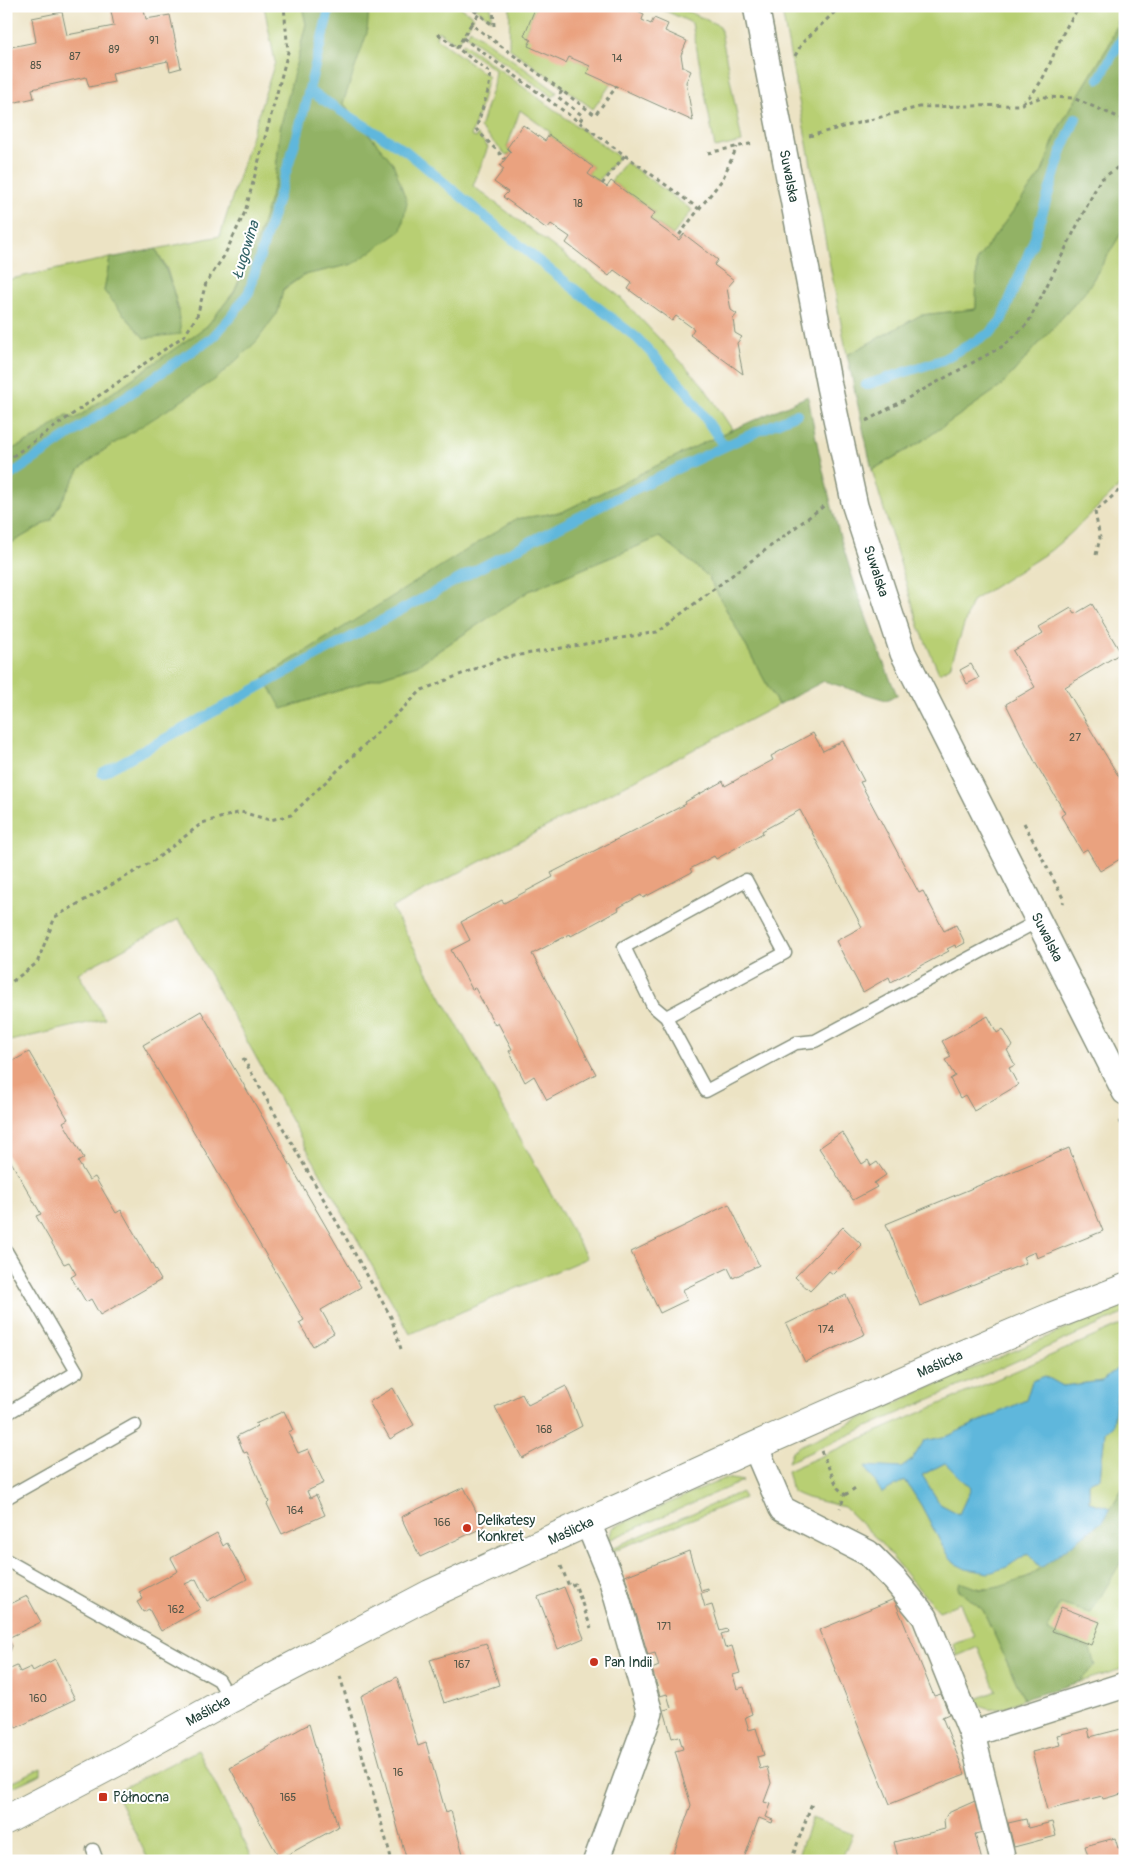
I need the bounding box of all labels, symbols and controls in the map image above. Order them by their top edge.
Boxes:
house number: 91 [149,34,159,47]
house number: 89 [108,43,120,56]
house number: 87 [69,50,81,63]
house number: 14 [612,52,623,65]
house number: 85 [30,59,42,72]
street label: Suwalska [776,148,802,204]
house number: 18 [573,197,583,210]
water label: Ługowina [228,218,264,281]
street label: Suwalska [860,543,892,599]
house number: 27 [1069,731,1081,744]
street label: Suwalska [1027,909,1067,965]
house number: 174 [818,1323,835,1336]
street label: Maślicka [915,1346,965,1382]
house number: 168 [536,1423,553,1436]
house number: 164 [286,1504,304,1517]
place label: Delikatesy Konkret [477,1512,535,1545]
street label: Maślicka [546,1513,596,1549]
house number: 166 [433,1516,451,1529]
marker: Delikatesy Konkret [461,1522,473,1534]
house number: 162 [168,1603,184,1616]
house number: 171 [657,1620,671,1633]
place label: Pan Indii [604,1654,652,1671]
marker: Pan Indii [588,1656,600,1668]
house number: 167 [454,1658,470,1671]
house number: 160 [29,1692,47,1705]
street label: Maślicka [183,1692,233,1730]
house number: 16 [393,1766,403,1779]
place label: Północna [113,1789,169,1806]
marker: Północna [97,1791,109,1803]
house number: 165 [280,1791,296,1804]

